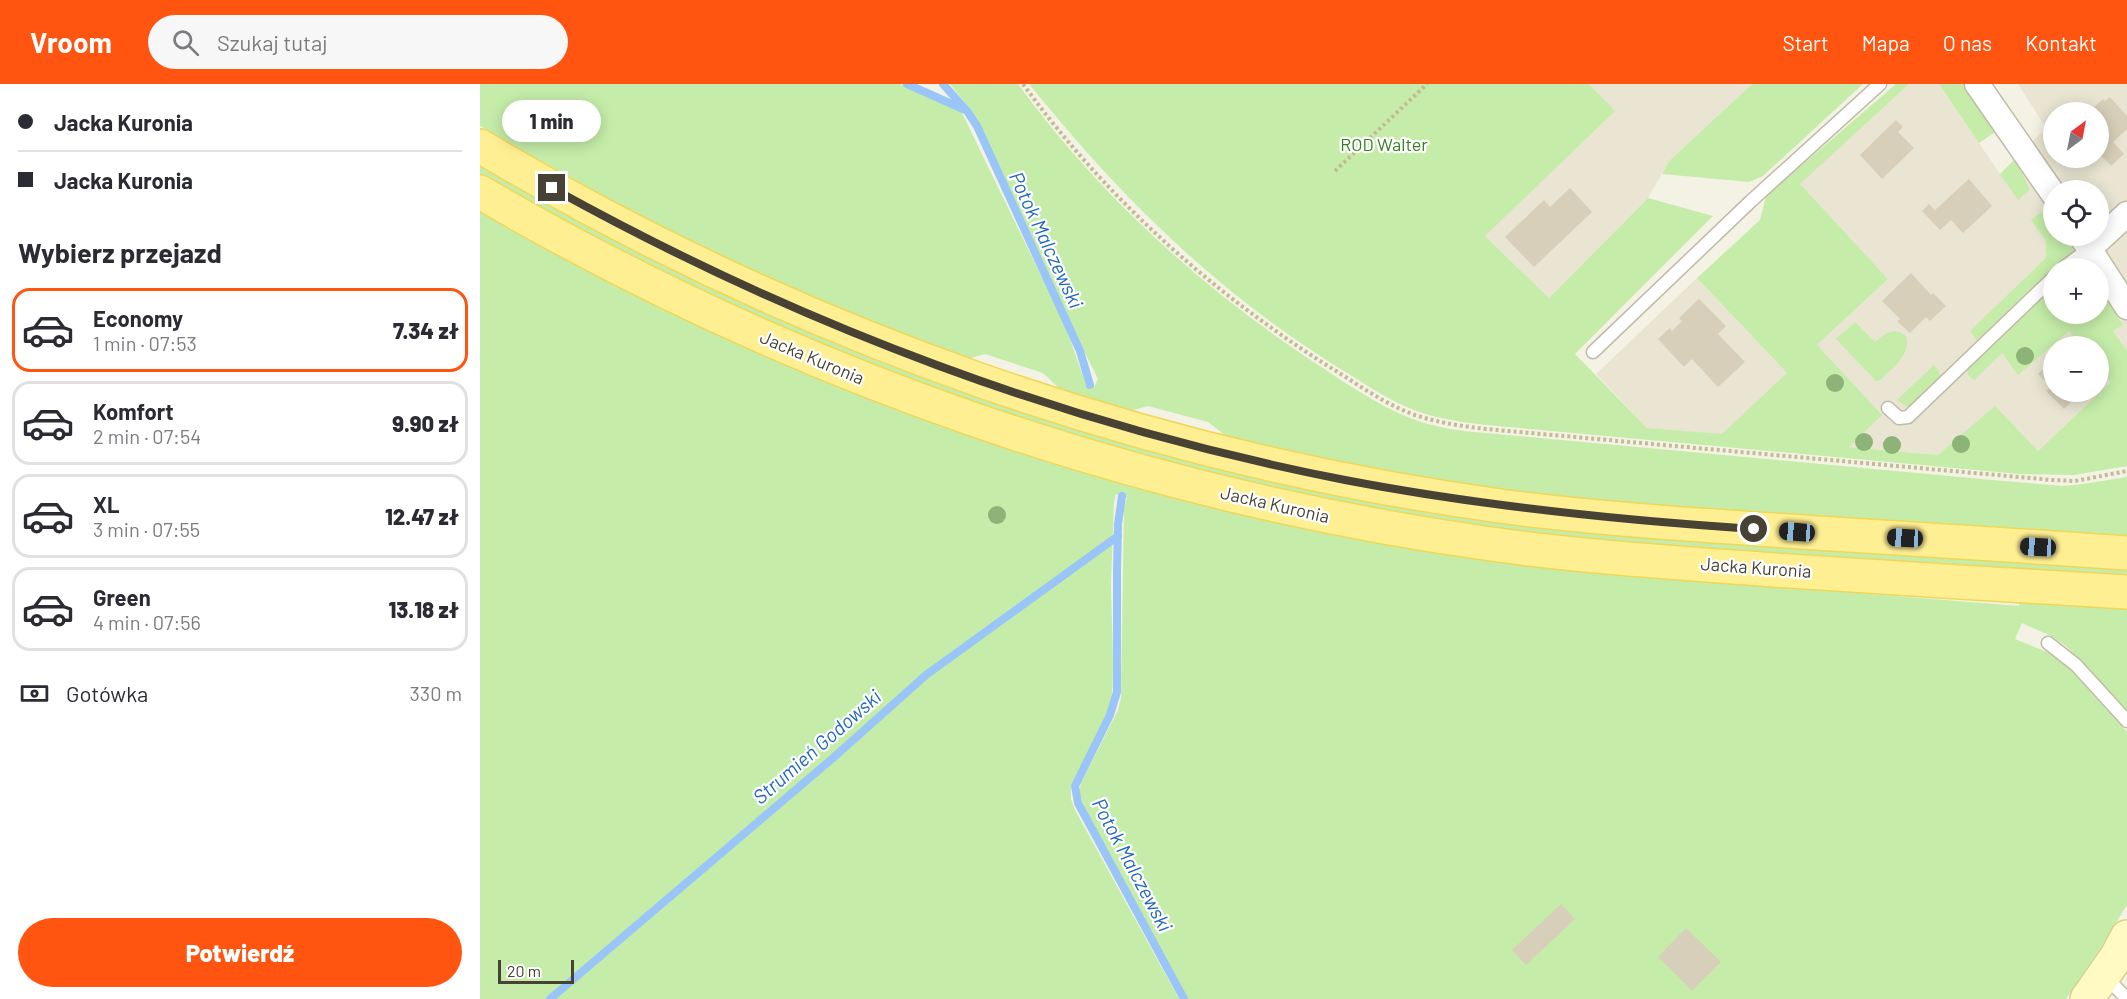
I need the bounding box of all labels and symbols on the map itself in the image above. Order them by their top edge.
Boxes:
callout: 1 min [502,101,602,143]
north arrow [2043,102,2109,168]
park label: ROD Walter [1340,133,1428,155]
water label: Potok Malczewski [1005,168,1089,312]
route end [538,174,565,201]
street label: Jacka Kuronia [757,325,868,389]
street label: Jacka Kuronia [1219,481,1332,527]
route start [1740,515,1767,542]
car [1778,522,1816,542]
car [1887,528,1923,548]
car [2020,537,2056,557]
street label: Jacka Kuronia [1700,552,1812,582]
water label: Strumień Godowski [747,684,885,808]
water label: Potok Malczewski [1088,794,1178,935]
scale bar [498,957,574,984]

